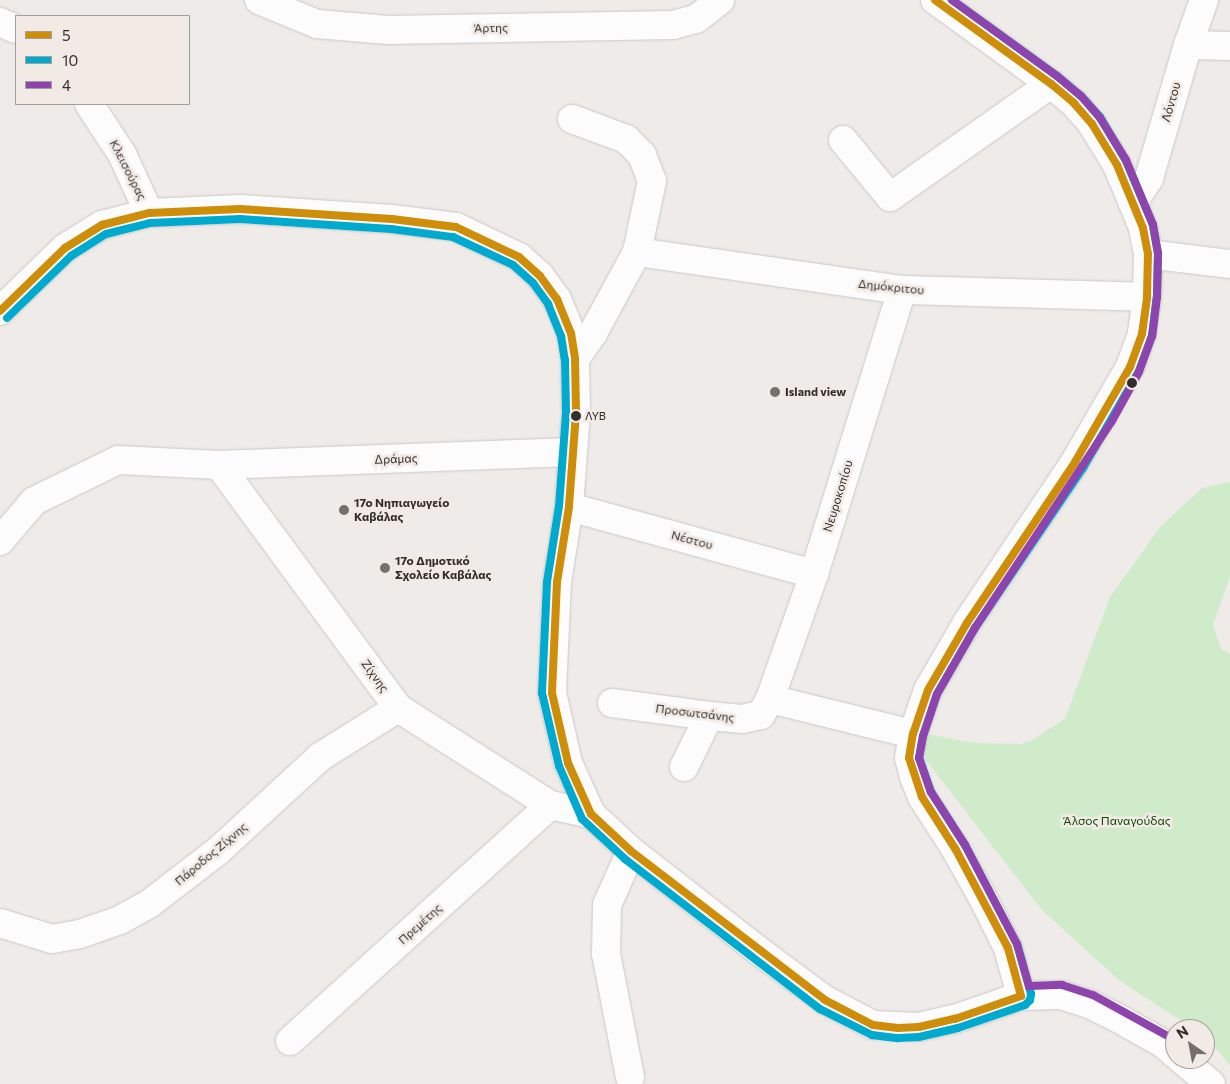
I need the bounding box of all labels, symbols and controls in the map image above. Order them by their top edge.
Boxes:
legend [15,15,190,105]
street label: Άρτης [474,21,508,35]
text: 5 [62,26,71,44]
text: 10 [62,51,78,69]
text: 4 [62,76,71,94]
street label: Λόντου [1158,80,1184,124]
street label: Κλεισούρας [107,137,149,203]
street label: Δημόκριτου [857,276,925,298]
unlabelled marker [1127,378,1137,388]
place label: Island view [785,385,846,399]
marker: Island view [769,386,781,398]
place label: ΛΥΒ [585,409,606,423]
marker: ΛΥΒ [571,411,581,421]
street label: Δράμας [374,451,418,467]
street label: Νευροκοπίου [820,458,856,534]
place label: 17ο Νηπιαγωγείο Καβάλας [354,496,449,524]
marker: 17ο Νηπιαγωγείο Καβάλας [338,504,350,516]
street label: Νέστου [670,528,714,552]
place label: 17ο Δημοτικό Σχολείο Καβάλας [395,554,491,582]
marker: 17ο Δημοτικό Σχολείο Καβάλας [379,562,391,574]
street label: Ζίχνης [358,657,392,695]
street label: Προσωτσάνης [655,701,735,725]
park label: Άλσος Παναγούδας [1063,814,1171,828]
street label: Πάροδος Ζίχνης [172,820,250,888]
street label: Πρεμέτης [395,901,445,947]
north arrow [1165,1019,1215,1069]
text: N [1173,1022,1191,1042]

